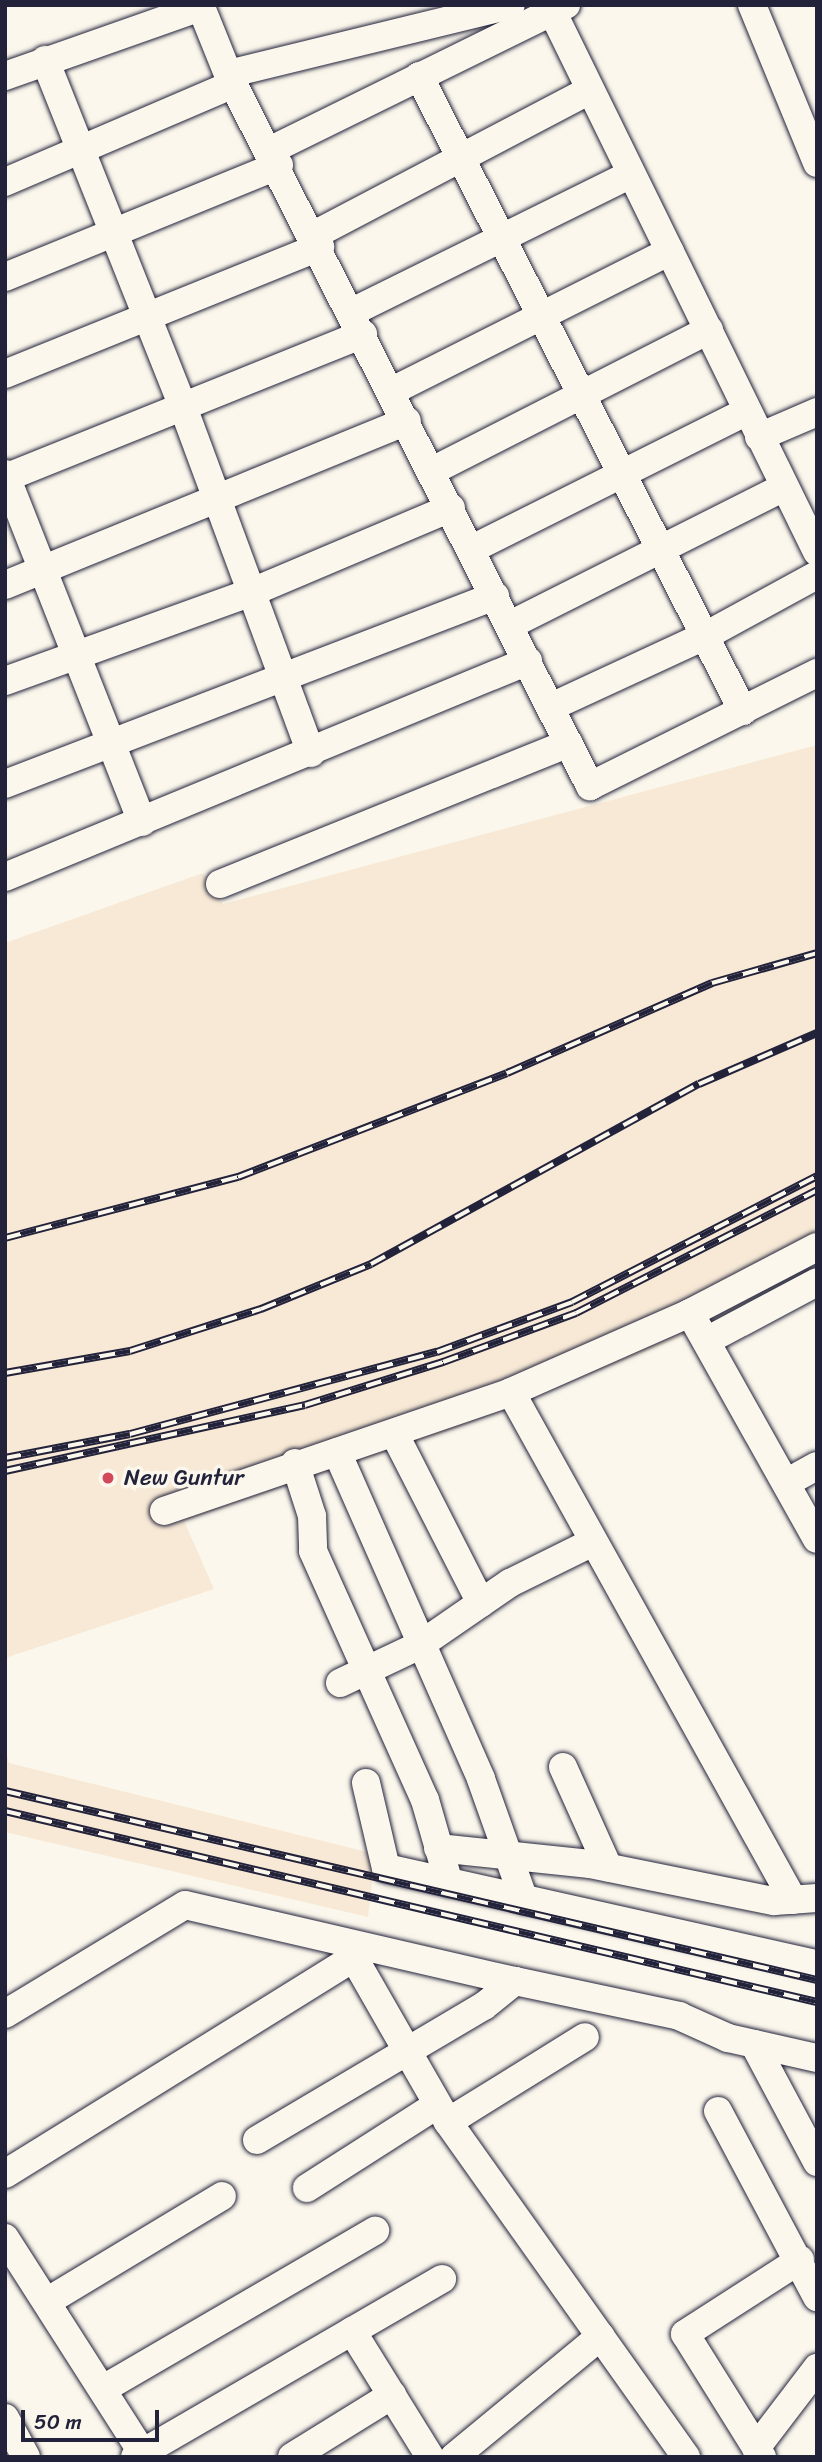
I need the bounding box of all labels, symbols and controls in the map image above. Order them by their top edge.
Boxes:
place label: New Guntur [124,1464,244,1492]
marker: New Guntur [98,1468,118,1488]
scale bar [24,2396,163,2440]
text: 50 m [34,2403,82,2441]

